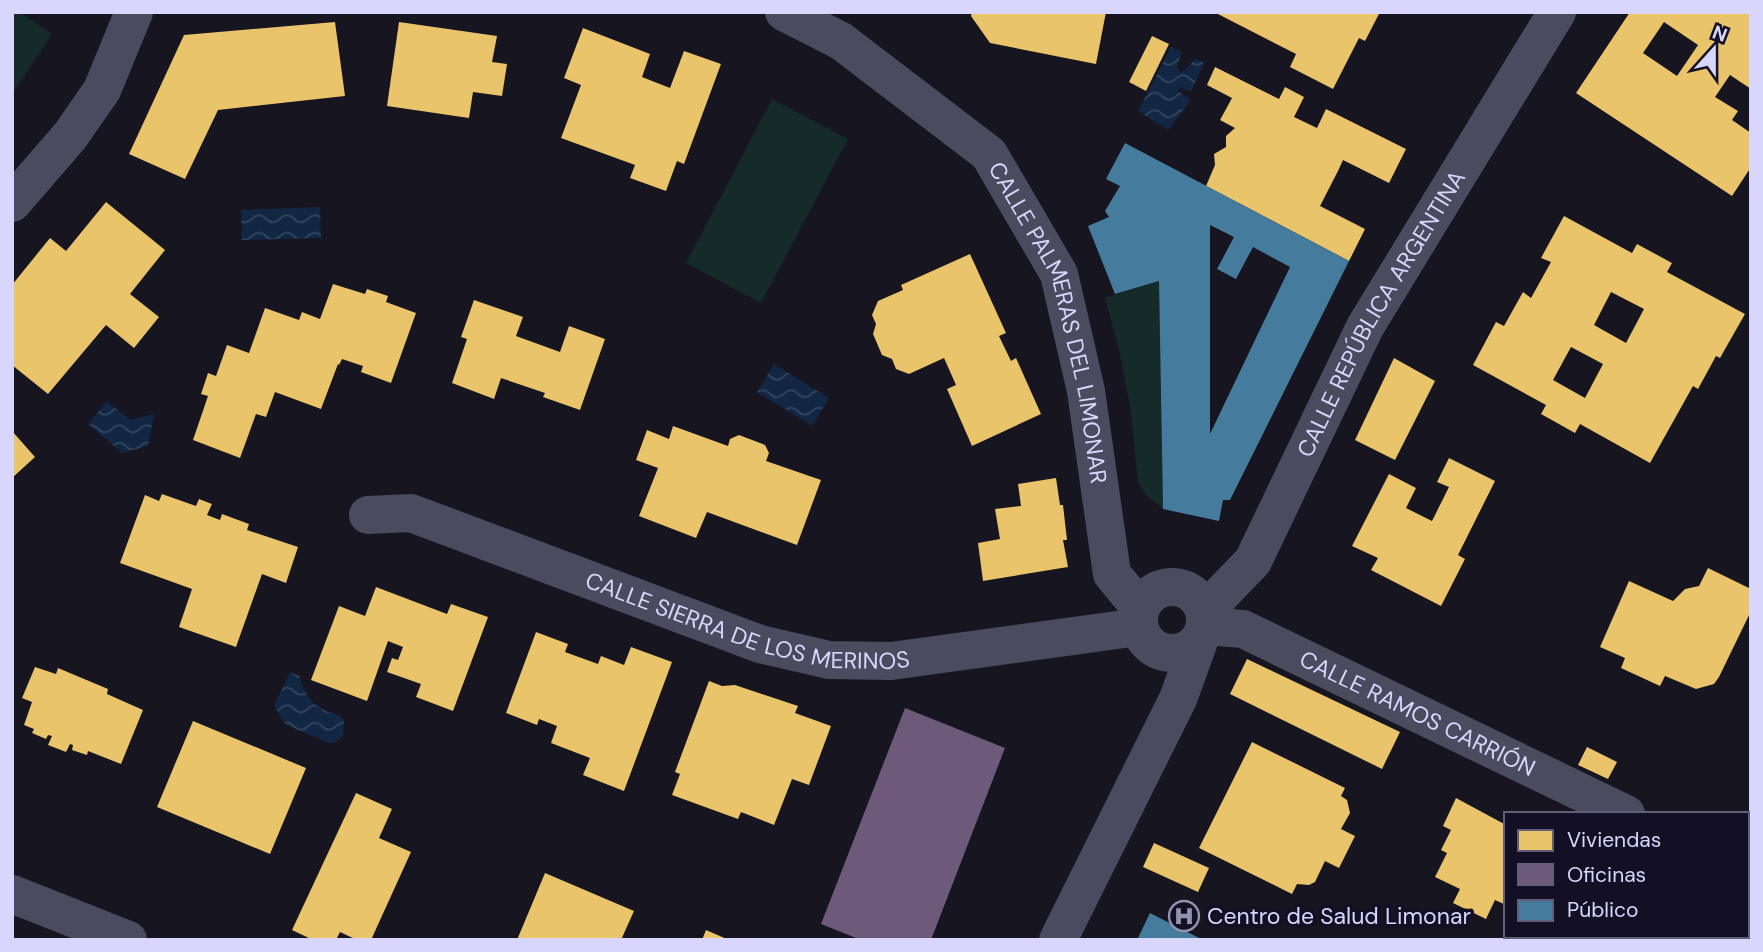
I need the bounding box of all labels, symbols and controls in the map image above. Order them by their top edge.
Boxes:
north arrow [1679,14,1749,84]
text: N [1709,19,1731,48]
street label: CALLE PALMERAS DEL LIMONAR [982,156,1114,485]
street label: CALLE REPÚBLICA ARGENTINA [1290,165,1472,462]
street label: CALLE SIERRA DE LOS MERINOS [581,565,912,676]
street label: CALLE RAMOS CARRIÓN [1295,644,1540,783]
legend [1504,812,1749,938]
text: Viviendas [1567,826,1661,854]
text: Oficinas [1567,861,1646,889]
text: Público [1567,896,1639,924]
hospital icon: Centro de Salud Limonar [1167,899,1201,933]
place label: Centro de Salud Limonar [1207,901,1471,931]

